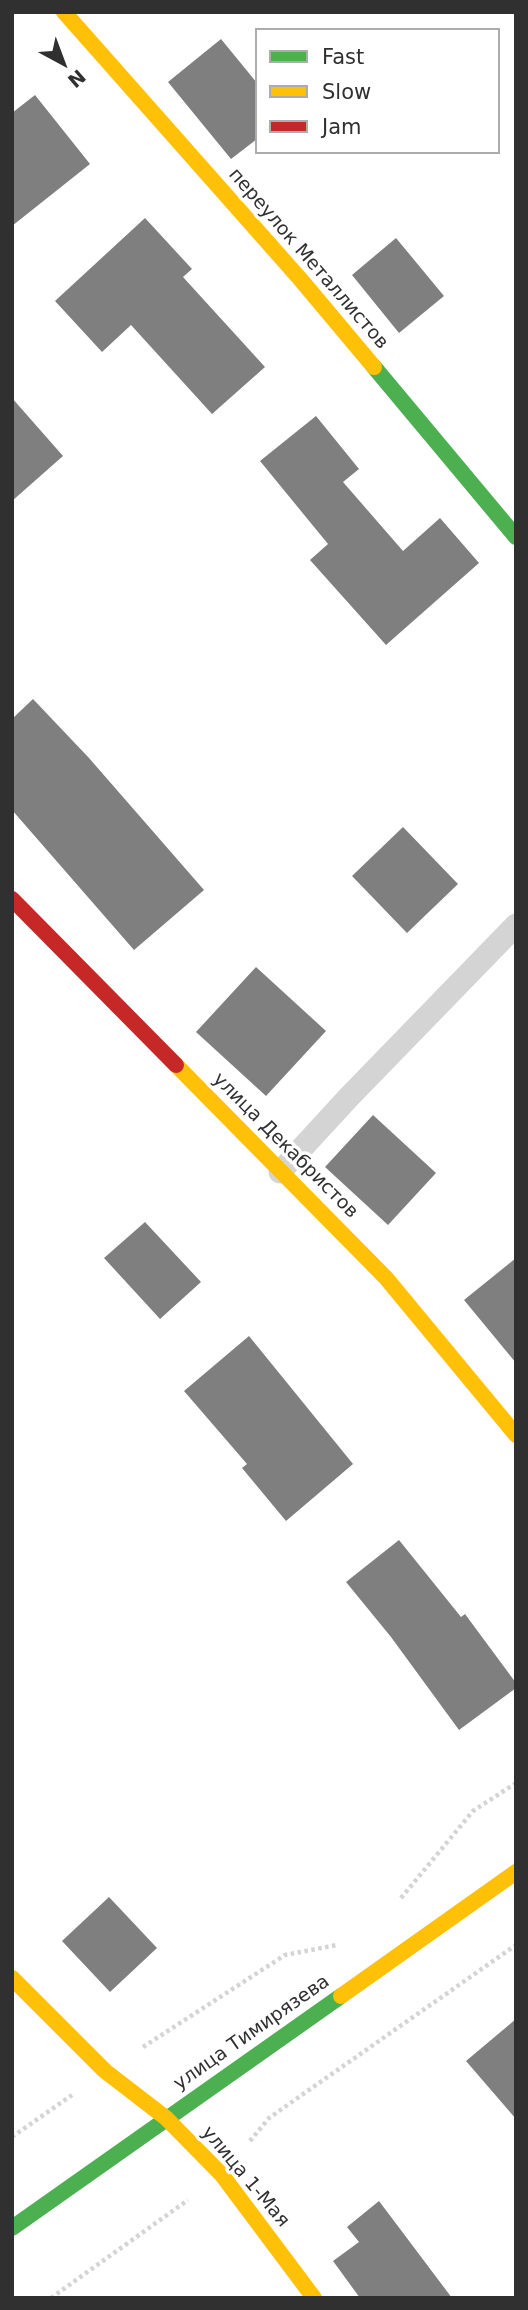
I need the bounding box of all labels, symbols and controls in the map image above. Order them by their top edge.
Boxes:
north arrow [28,28,98,98]
legend [255,28,500,154]
text: Fast [322,45,364,69]
text: N [64,65,90,92]
text: Slow [322,80,371,104]
text: Jam [322,115,362,139]
street label: переулок Металлистов [223,164,393,354]
street label: улица Декабристов [207,1068,363,1224]
street label: улица Тимирязева [170,1971,334,2095]
street label: улица 1-Мая [196,2122,294,2232]

